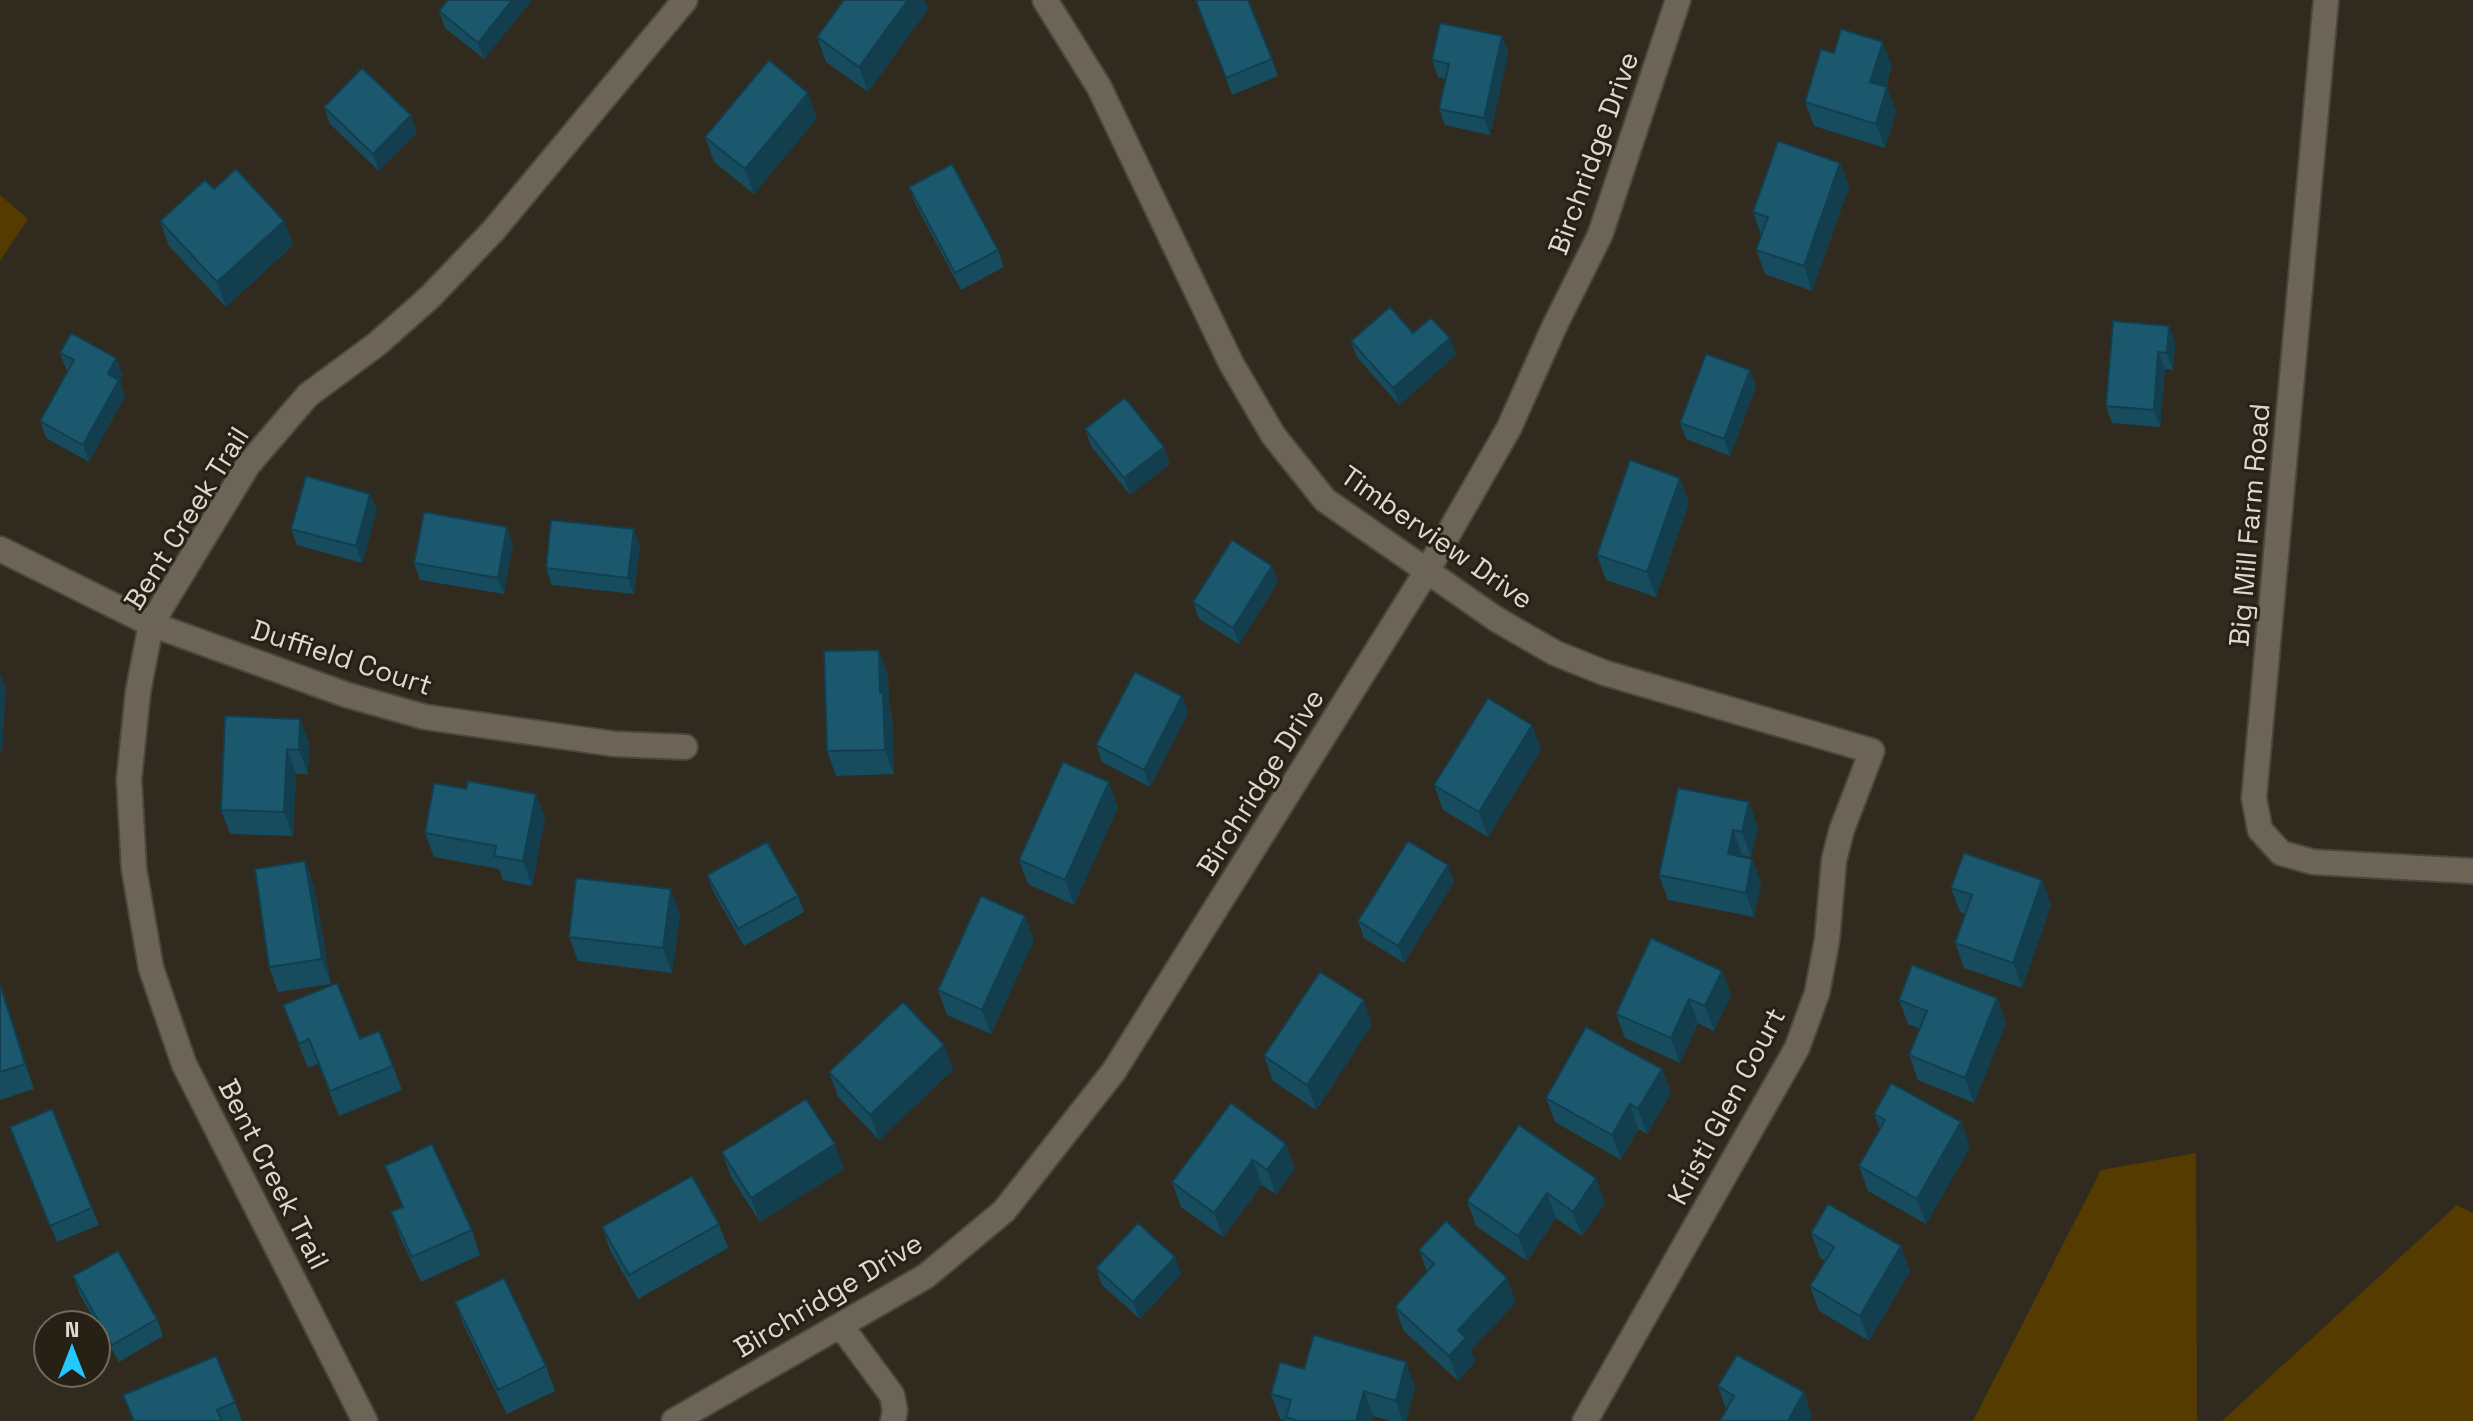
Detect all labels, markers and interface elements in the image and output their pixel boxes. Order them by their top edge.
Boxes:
street label: Birchridge Drive [1540,46,1646,260]
street label: Big Mill Farm Road [2220,402,2278,648]
street label: Bent Creek Trail [115,420,257,616]
street label: Timberview Drive [1334,457,1540,617]
street label: Duffield Court [247,611,437,703]
street label: Birchridge Drive [1188,682,1332,882]
street label: Kristi Glen Court [1659,1001,1793,1211]
street label: Bent Creek Trail [211,1073,337,1275]
street label: Birchridge Drive [727,1225,929,1365]
north arrow [32,1309,112,1389]
text: N [65,1315,79,1343]

